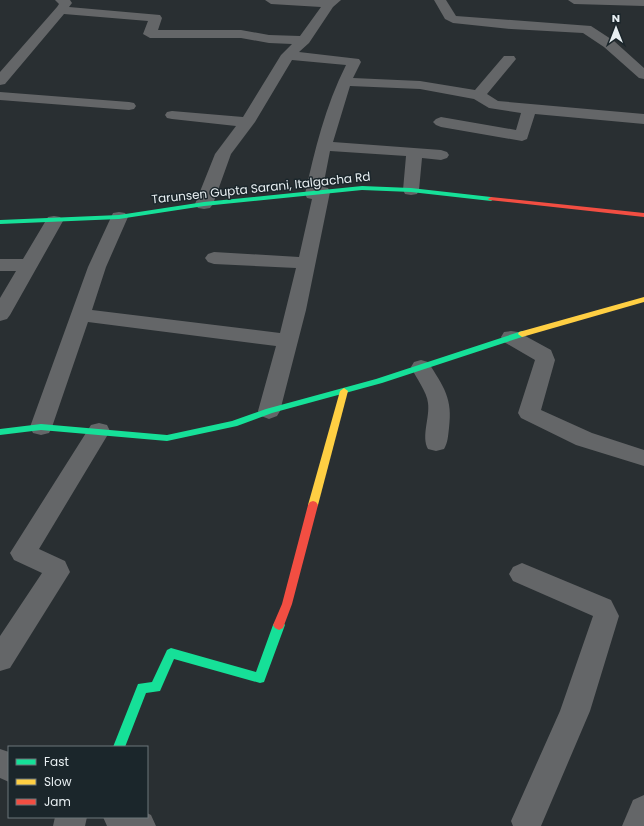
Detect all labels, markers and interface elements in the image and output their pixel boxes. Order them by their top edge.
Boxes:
north arrow [596,8,636,48]
text: N [612,10,620,26]
street label: Tarunsen Gupta Sarani, Italgacha Rd [151,168,371,207]
legend [8,746,148,818]
text: Fast [44,753,69,770]
text: Slow [44,773,72,790]
text: Jam [44,793,71,810]

